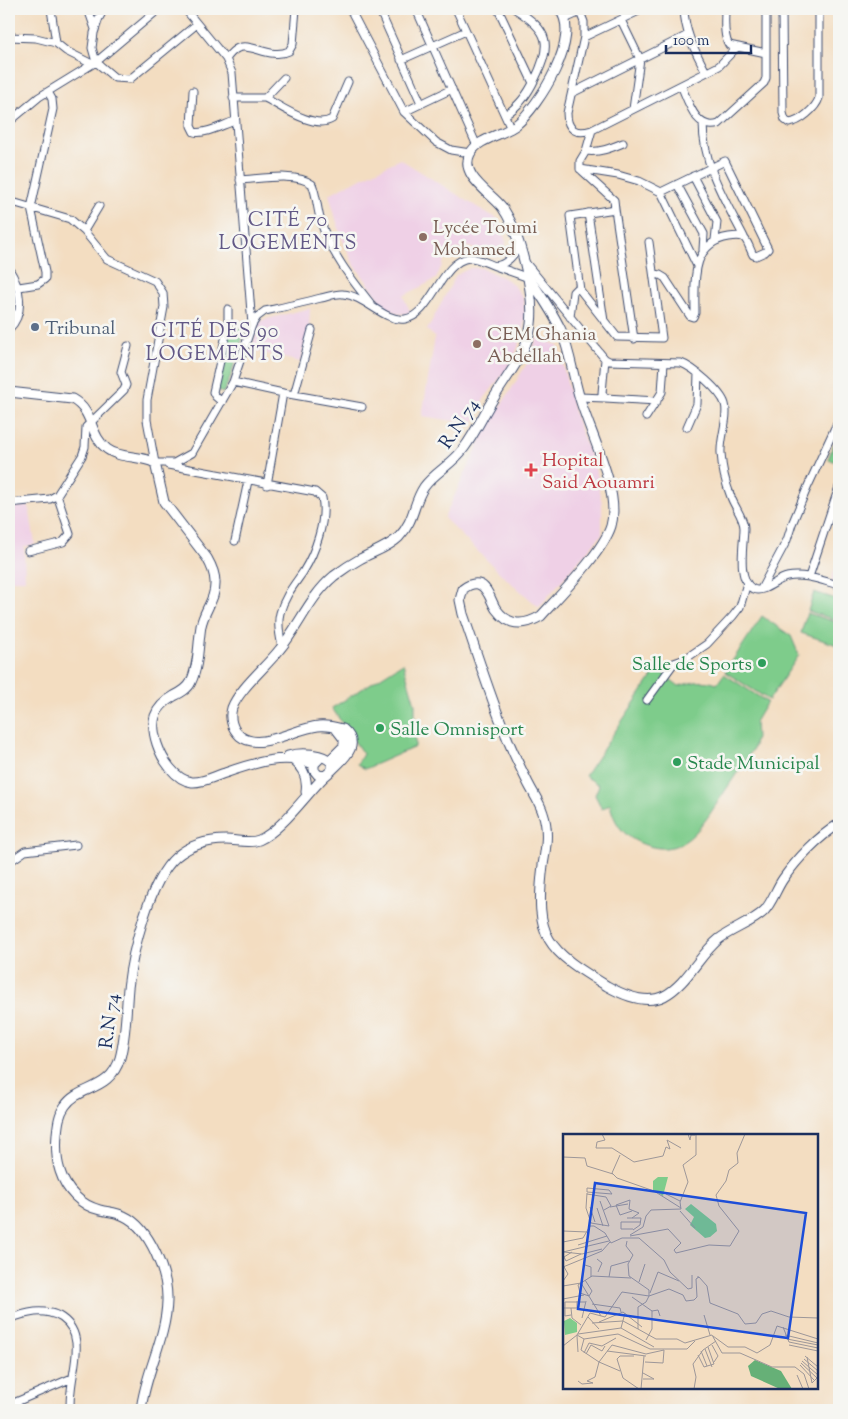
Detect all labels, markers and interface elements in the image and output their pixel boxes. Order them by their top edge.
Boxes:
scale bar [666,22,750,54]
text: 100 m [673,31,710,52]
district label: CITÉ 70 LOGEMENTS [219,206,357,259]
place label: Lycée Toumi Mohamed [433,215,537,264]
marker: Lycée Toumi Mohamed [417,231,429,243]
place label: Tribunal [45,316,116,343]
district label: CITÉ DES 90 LOGEMENTS [146,317,284,370]
marker: Tribunal [29,321,41,333]
place label: CEM Ghania Abdellah [487,322,596,371]
marker: CEM Ghania Abdellah [471,338,483,350]
street label: R.N 74 [433,394,487,455]
place label: Hopital Said Aouamri [542,448,655,497]
marker: Hopital Said Aouamri [524,463,538,477]
place label: Salle de Sports [632,652,752,679]
marker: Salle de Sports [756,657,768,669]
place label: Salle Omnisport [390,717,524,744]
marker: Salle Omnisport [374,722,386,734]
place label: Stade Municipal [687,751,820,778]
marker: Stade Municipal [671,756,683,768]
street label: R.N 74 [94,992,127,1050]
inset map [563,1134,818,1389]

